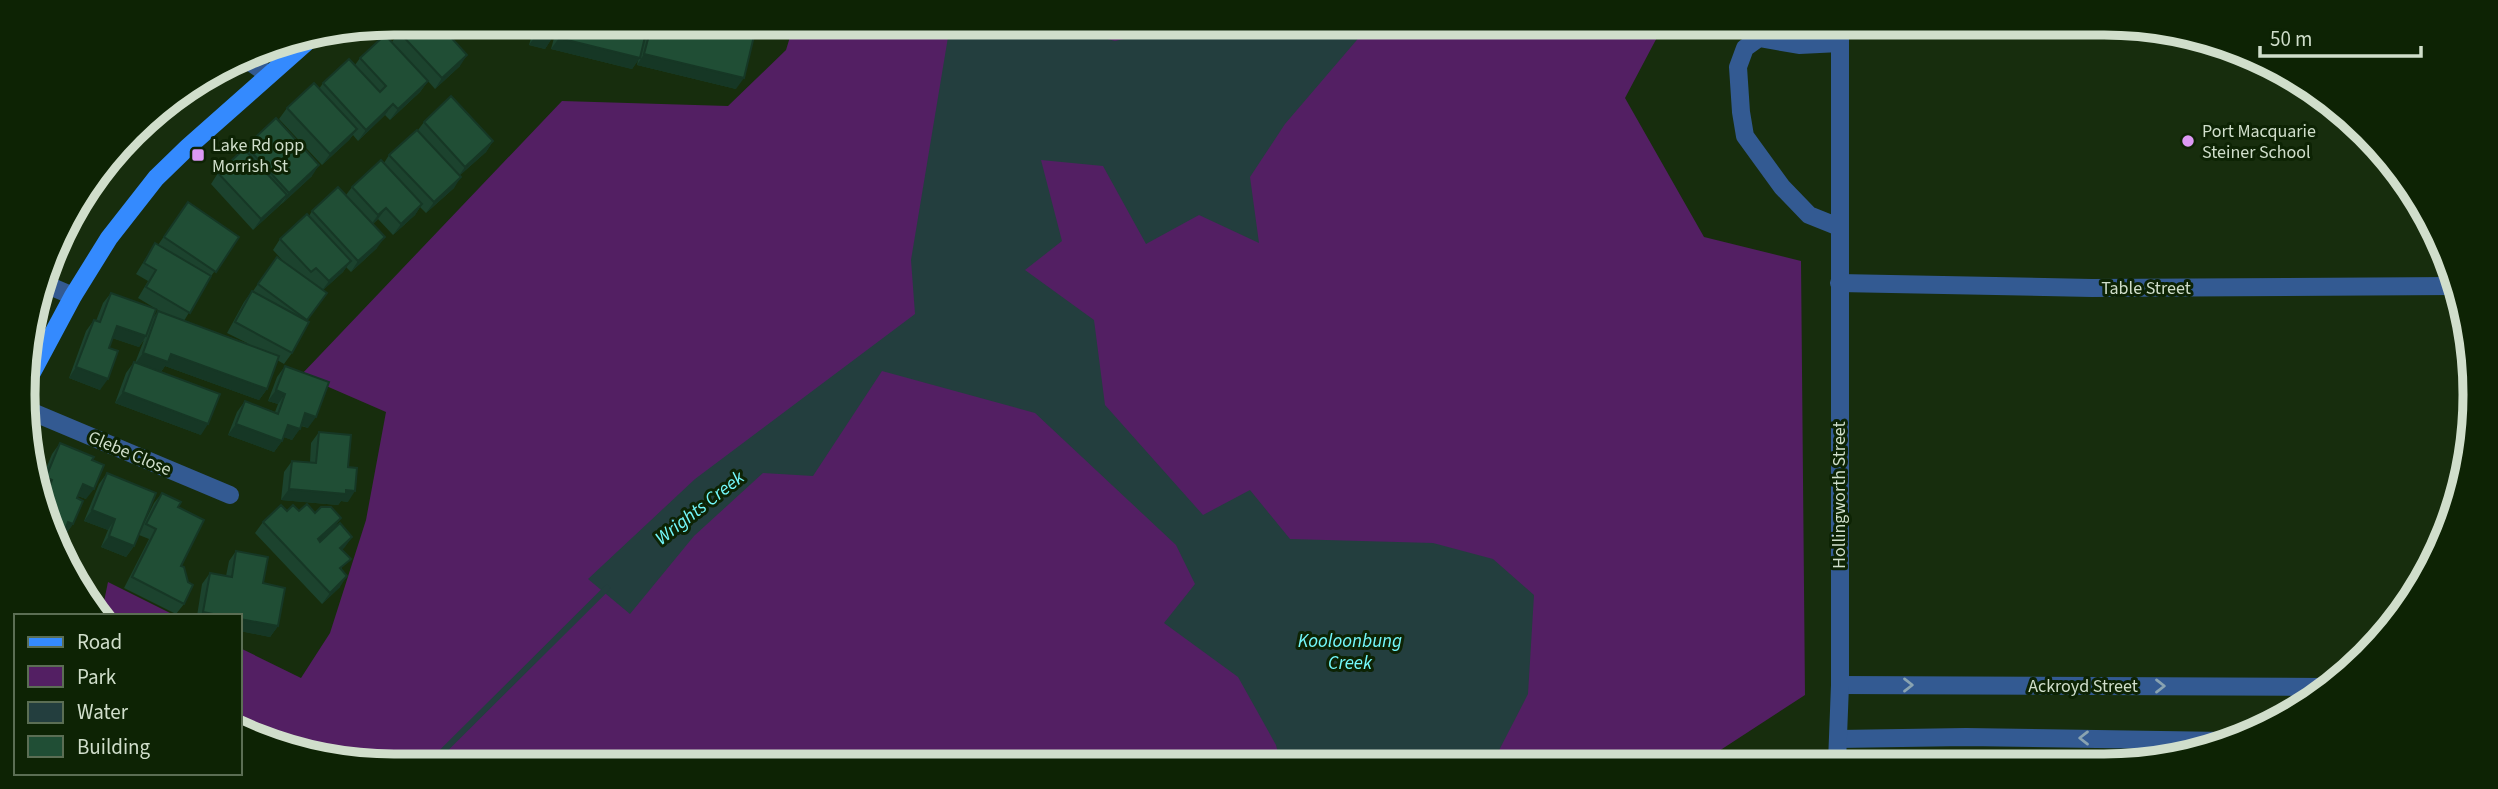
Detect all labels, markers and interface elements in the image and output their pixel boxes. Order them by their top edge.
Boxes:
scale bar [2260,14,2421,58]
text: 50 m [2270,24,2312,54]
place label: Port Macquarie Steiner School [2202,119,2316,165]
place label: Lake Rd opp Morrish St [212,133,304,179]
marker: Port Macquarie Steiner School [2180,133,2196,149]
marker: Lake Rd opp Morrish St [190,147,206,163]
street label: Table Street [2101,276,2191,301]
street label: Hollingworth Street [1827,421,1852,569]
street label: Glebe Close [84,425,175,482]
water label: Wrights Creek [649,464,751,552]
legend [14,614,242,775]
text: Road [77,627,122,657]
water label: Kooloonbung Creek [1298,628,1402,677]
text: Park [77,662,117,692]
street label: Ackroyd Street [2028,674,2138,699]
one-way arrow [1903,677,1914,693]
one-way arrow [2155,678,2166,694]
text: Water [77,697,129,727]
one-way arrow [2079,730,2089,746]
text: Building [77,732,151,762]

